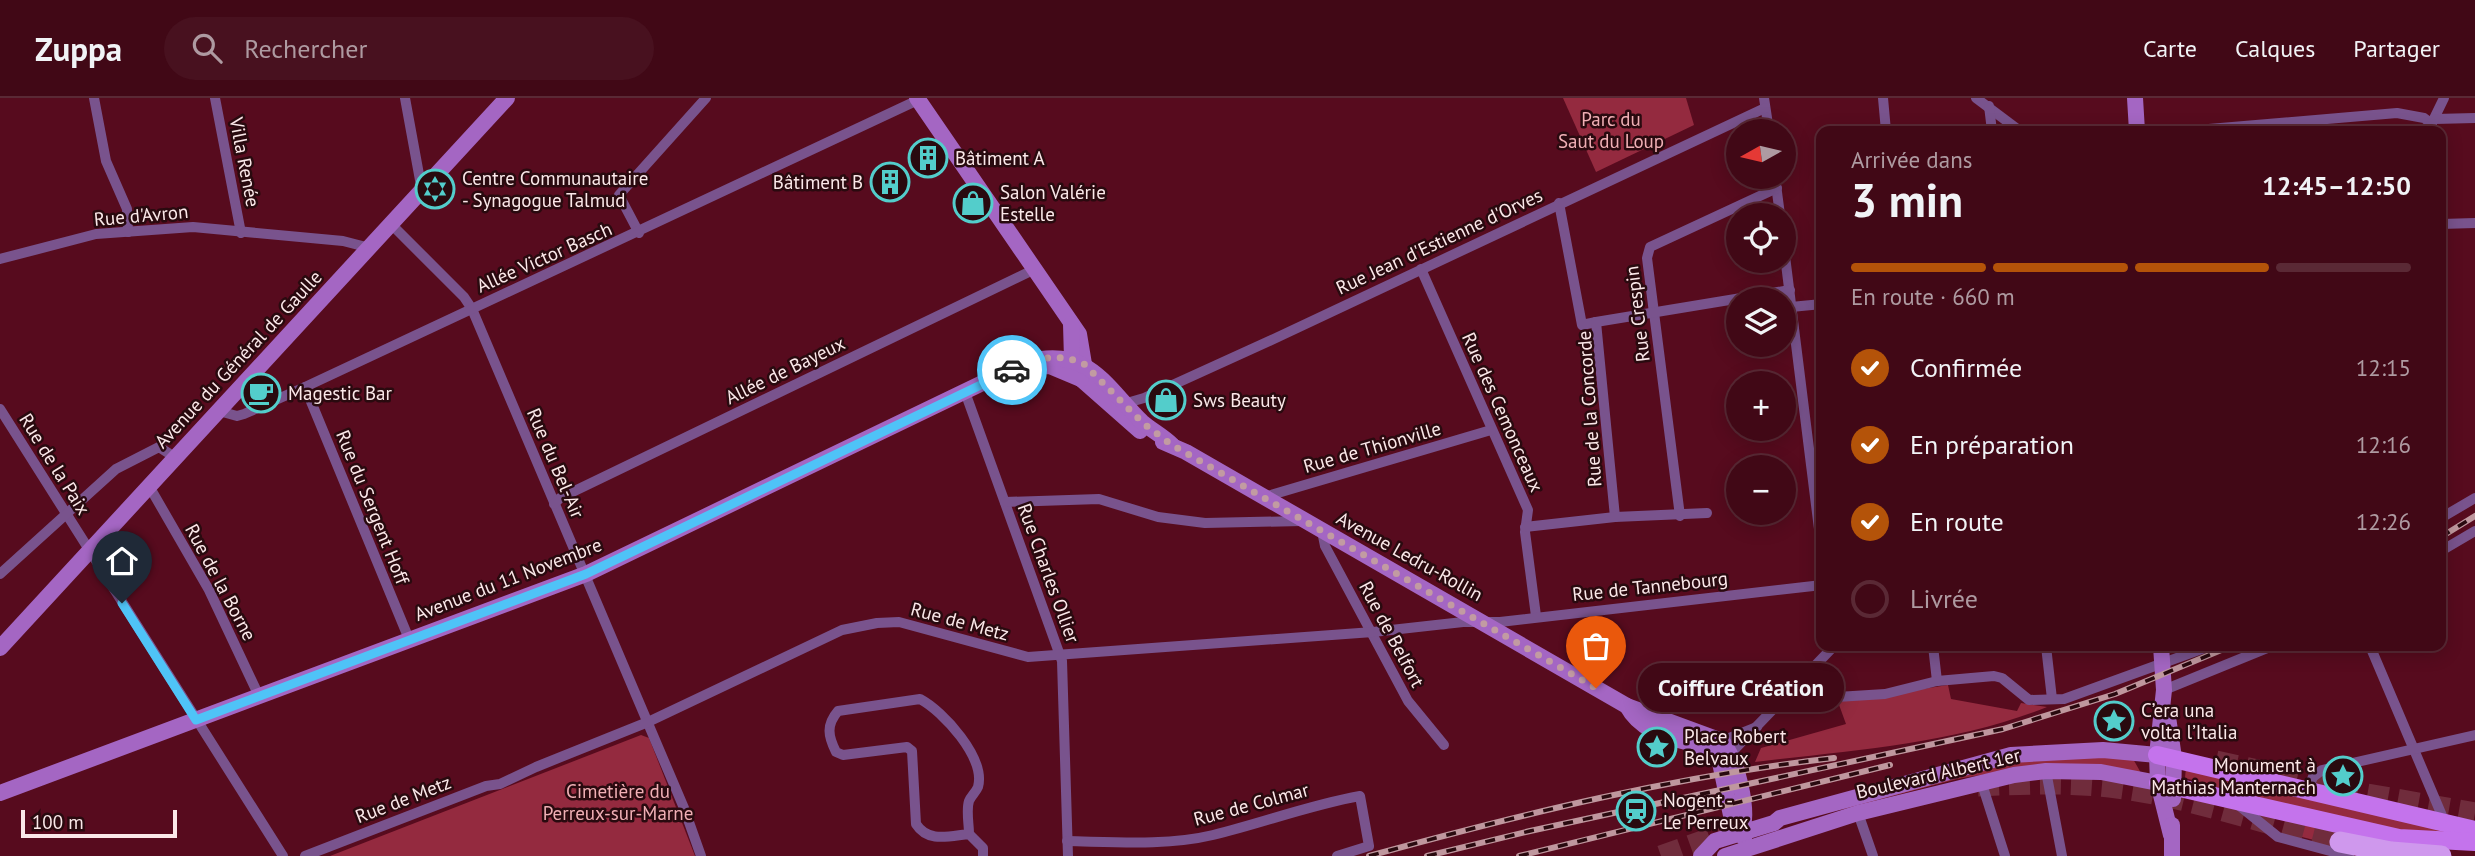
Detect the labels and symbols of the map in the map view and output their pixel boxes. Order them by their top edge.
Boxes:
park label: Parc du Saut du Loup [1558,107,1664,153]
street label: Villa Renée [224,114,265,209]
north arrow [1726,119,1796,189]
building icon: Bâtiment A [907,137,949,179]
place label: Bâtiment A [955,146,1045,170]
building icon: Bâtiment B [869,161,911,203]
place label: Centre Communautaire - Synagogue Talmud [462,166,648,212]
synagogue icon: Centre Communautaire - Synagogue Talmud [414,168,456,210]
place label: Bâtiment B [773,170,863,194]
place label: Salon Valérie Estelle [1000,180,1106,226]
shop icon: Salon Valérie Estelle [952,182,994,224]
street label: Rue Jean d'Estienne d'Orves [1332,183,1546,299]
street label: Rue d'Avron [93,199,189,231]
street label: Allée Victor Basch [473,216,615,298]
street label: Avenue du Général de Gaulle [149,265,327,453]
street label: Rue Crespin [1619,265,1655,363]
street label: Rue des Cemonceaux [1457,329,1549,496]
street label: Rue de la Concorde [1572,330,1606,488]
street label: Allée de Bayeux [721,331,849,409]
courier [977,335,1047,405]
cafe icon: Magestic Bar [240,372,282,414]
shop icon: Sws Beauty [1145,379,1187,421]
place label: Magestic Bar [288,381,393,405]
place label: Sws Beauty [1193,388,1286,412]
street label: Rue du Bel-Air [522,404,590,522]
street label: Rue de la Paix [14,409,96,519]
street label: Rue de Thionville [1300,416,1444,478]
street label: Rue du Sergent Hoff [331,426,415,589]
street label: Rue Charles Ollier [1013,500,1086,647]
street label: Avenue Ledru-Rollin [1333,506,1487,606]
street label: Rue de la Borne [180,519,262,645]
pin [92,531,152,603]
street label: Avenue du 11 Novembre [411,532,605,626]
street label: Rue de Tannebourg [1571,566,1729,606]
street label: Rue de Belfort [1354,577,1430,692]
street label: Rue de Metz [908,596,1012,646]
pin [1566,616,1626,688]
callout: Coiffure Création [1638,664,1844,712]
place label: C’era una volta l’Italia [2141,698,2237,744]
place icon: C’era una volta l’Italia [2093,700,2135,742]
place label: Place Robert Belvaux [1684,724,1787,770]
place icon: Place Robert Belvaux [1636,726,1678,768]
street label: Boulevard Albert 1er [1854,742,2023,804]
place label: Monument à Mathias Manternach [2151,753,2316,799]
place icon: Monument à Mathias Manternach [2322,755,2364,797]
street label: Rue de Metz [352,770,454,828]
street label: Rue de Colmar [1191,777,1312,831]
park label: Cimetière du Perreux-sur-Marne [543,779,693,825]
place label: Nogent - Le Perreux [1663,788,1749,834]
station icon: Nogent - Le Perreux [1615,790,1657,832]
scale bar [21,807,177,839]

